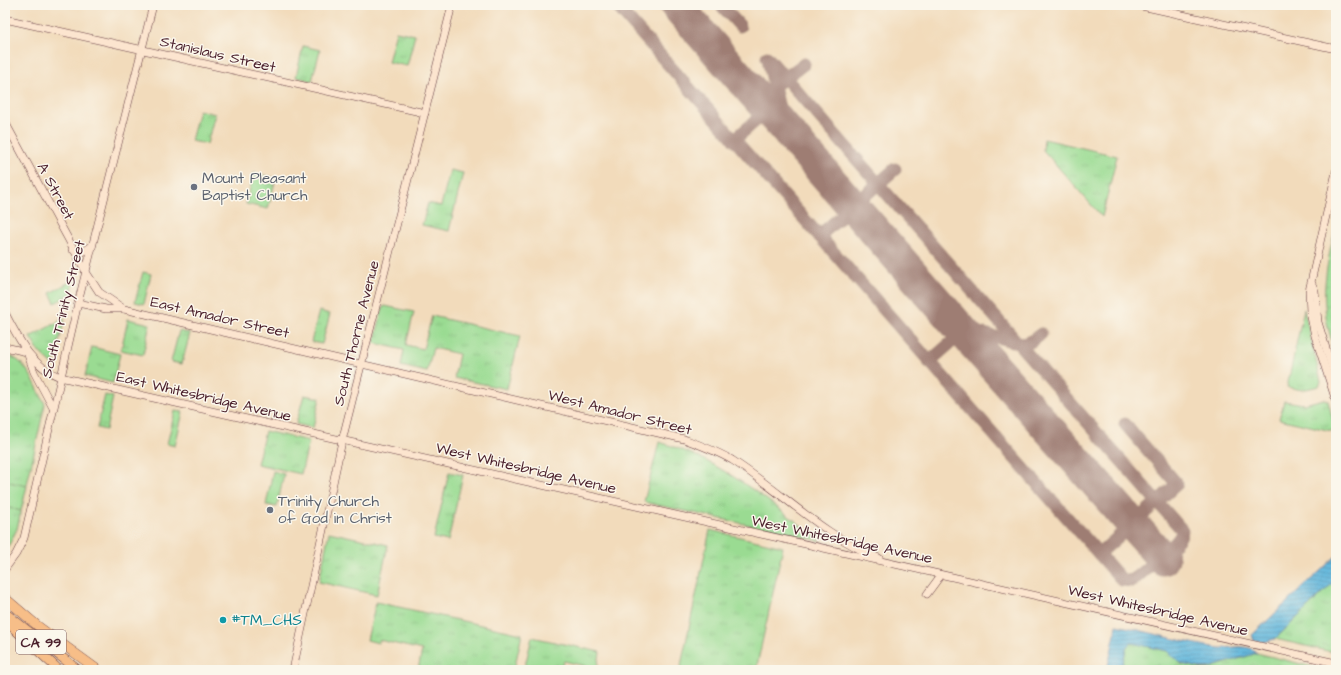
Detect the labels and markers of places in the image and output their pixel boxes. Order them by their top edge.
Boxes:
place label: Mount Pleasant Baptist Church [202,168,308,206]
marker: Mount Pleasant Baptist Church [189,182,199,192]
place label: Trinity Church of God in Christ [278,491,392,529]
marker: Trinity Church of God in Christ [265,505,275,515]
place label: #TM_CHS [231,610,302,631]
marker: #TM_CHS [218,615,228,625]

